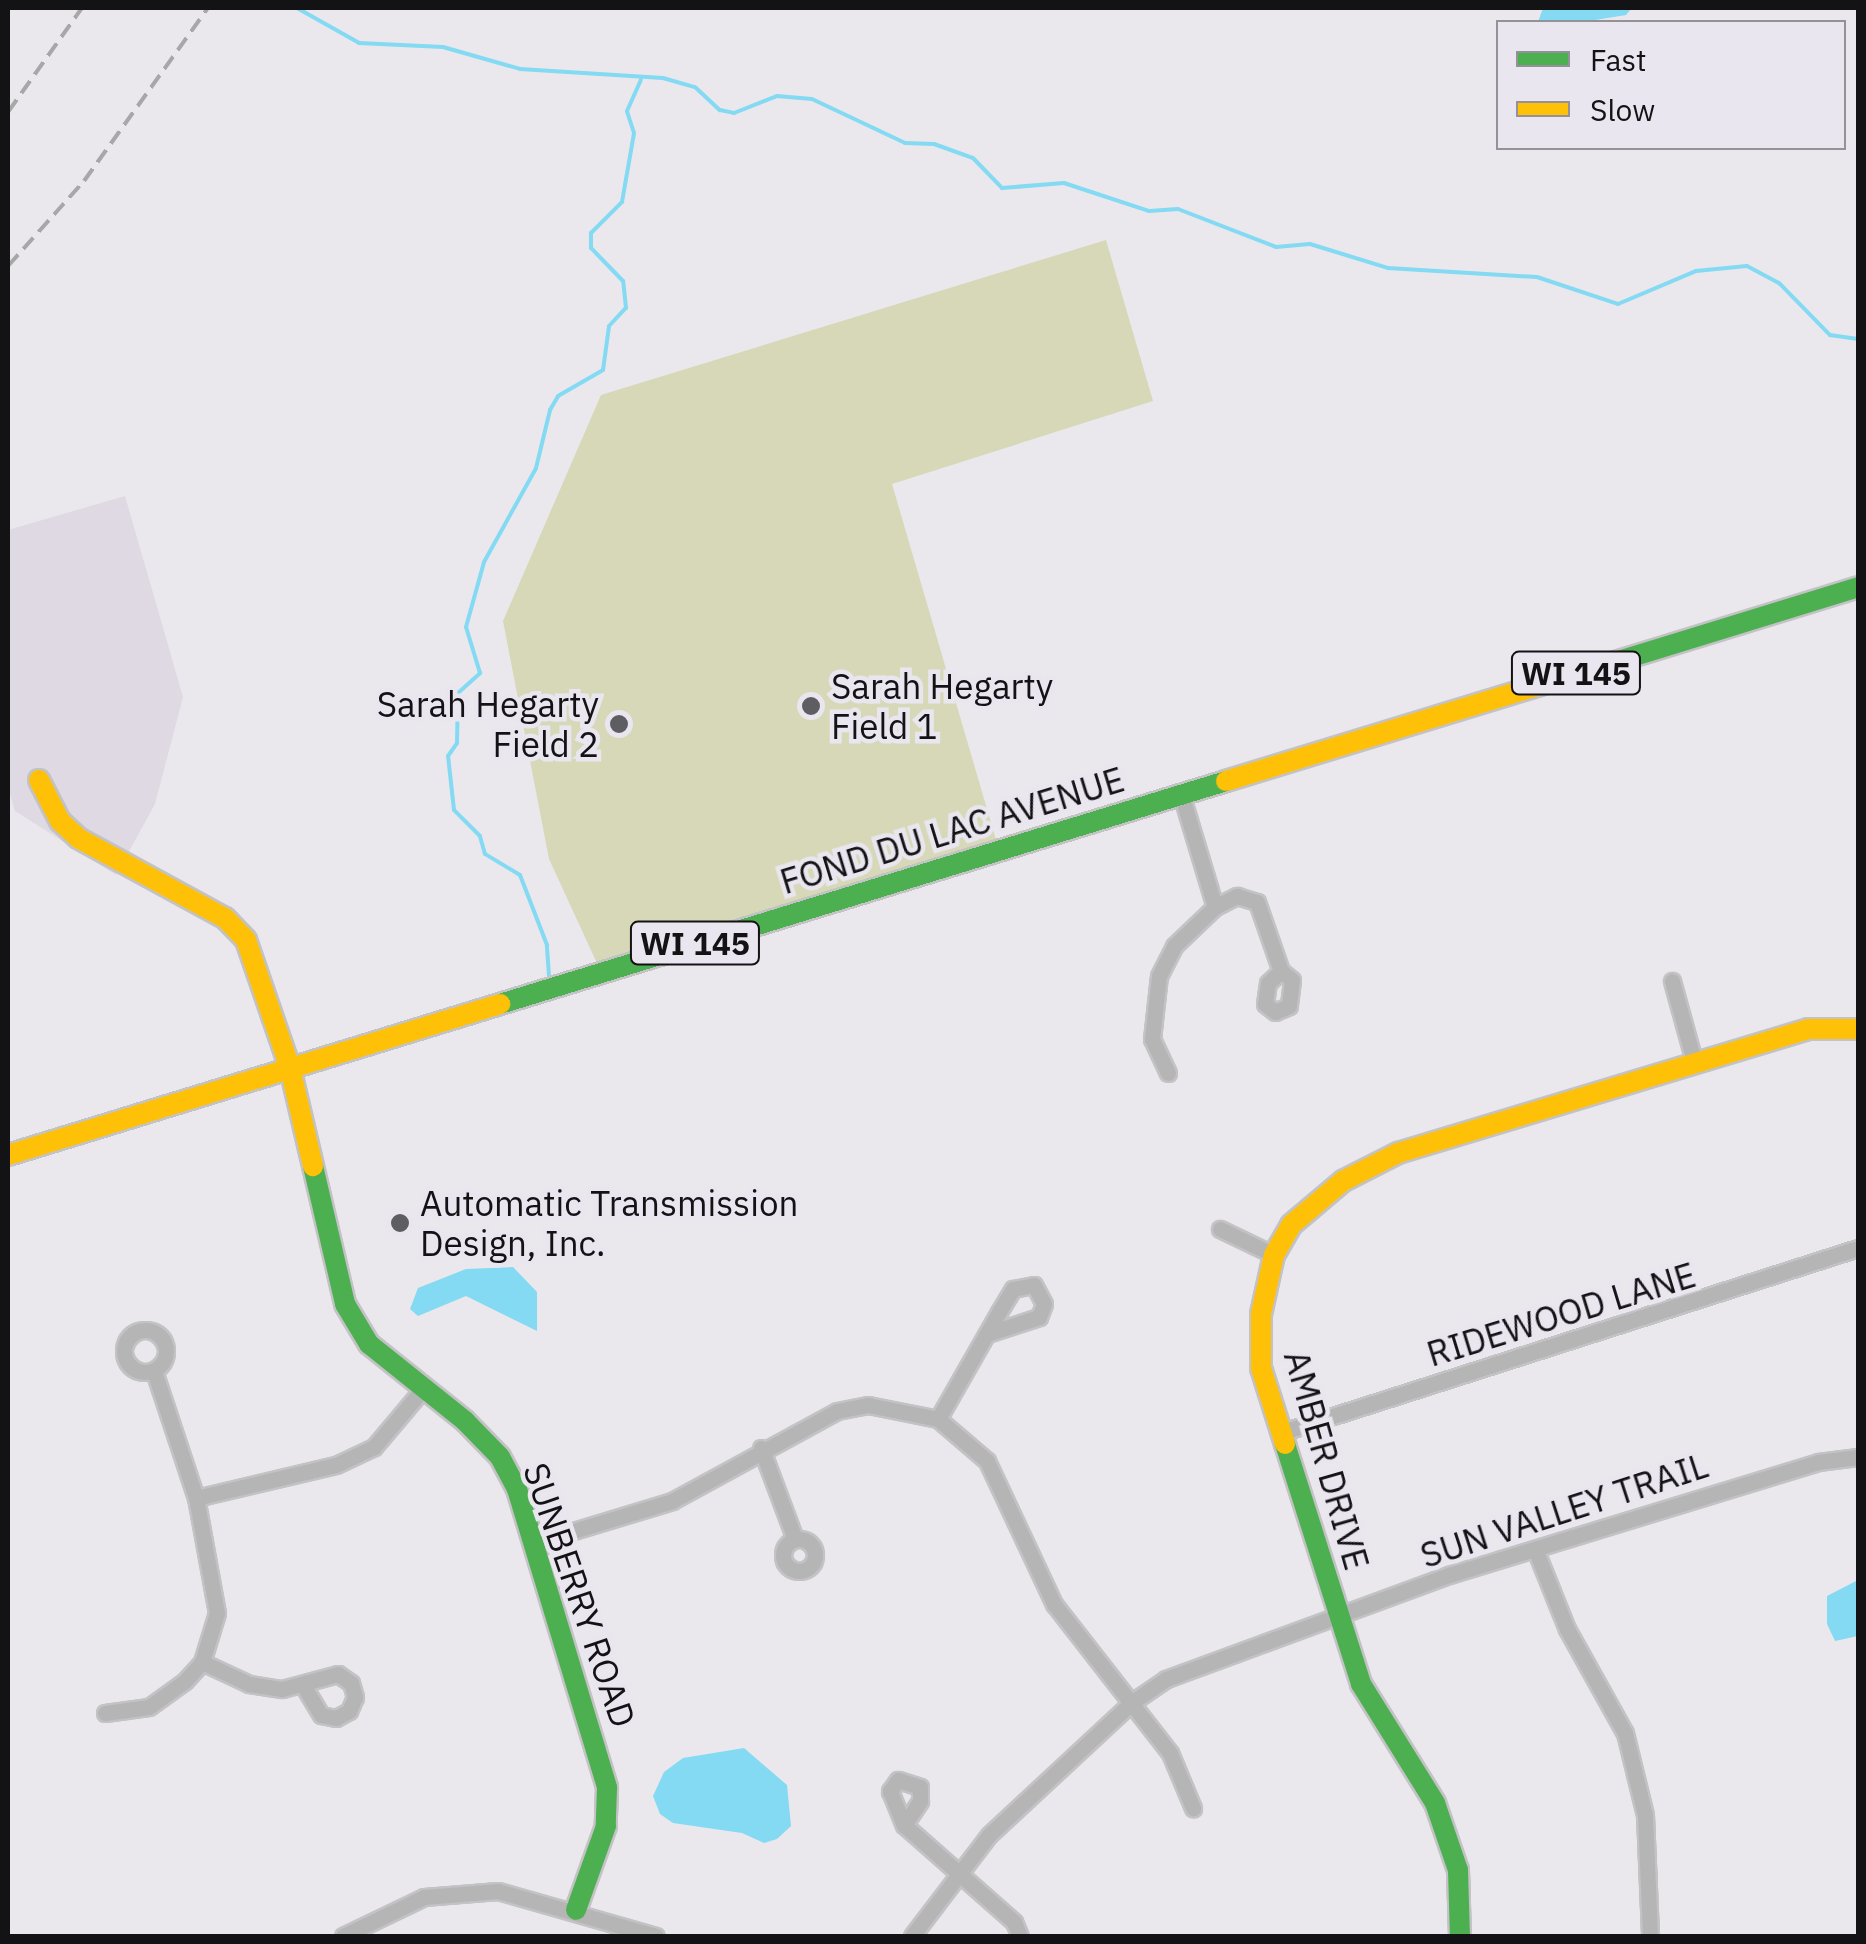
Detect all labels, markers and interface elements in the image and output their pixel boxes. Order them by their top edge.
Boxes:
legend [1496,20,1846,150]
text: Fast [1590,40,1647,79]
text: Slow [1590,90,1655,129]
road number: WI 145 [1508,646,1644,700]
place label: Sarah Hegarty Field 1 [831,665,1053,747]
place label: Sarah Hegarty Field 2 [377,683,599,765]
marker: Sarah Hegarty Field 1 [800,695,822,717]
marker: Sarah Hegarty Field 2 [608,713,630,735]
street label: FOND DU LAC AVENUE [775,758,1129,902]
road number: WI 145 [628,916,762,970]
place label: Automatic Transmission Design, Inc. [420,1182,798,1264]
marker: Automatic Transmission Design, Inc. [389,1212,411,1234]
street label: RIDEWOOD LANE [1422,1253,1700,1375]
street label: AMBER DRIVE [1276,1345,1378,1575]
street label: SUN VALLEY TRAIL [1415,1444,1713,1576]
street label: SUNBERRY ROAD [515,1457,645,1733]

